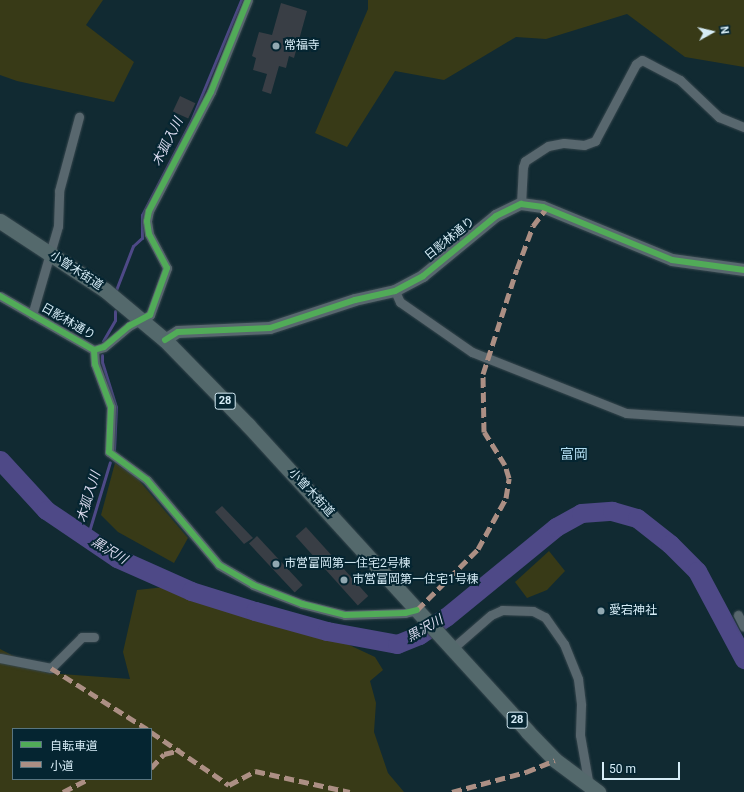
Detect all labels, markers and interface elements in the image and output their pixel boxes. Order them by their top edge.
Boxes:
north arrow [692,12,732,52]
text: N [717,26,731,35]
place label: 常福寺 [284,39,320,53]
marker: 常福寺 [271,41,281,51]
water label: 木狐入川 [149,115,187,169]
street label: 日影林通り [422,215,478,263]
street label: 小曽木街道 [47,249,105,293]
street label: 日影林通り [38,301,98,343]
road number: 28 [214,392,236,410]
district label: 富岡 [560,446,588,462]
street label: 小曽木街道 [285,466,337,520]
water label: 木狐入川 [74,470,104,524]
water label: 黒沢川 [88,534,130,568]
place label: 市営富岡第一住宅2号棟 [284,557,411,571]
marker: 市営富岡第一住宅2号棟 [271,559,281,569]
place label: 市営富岡第一住宅1号棟 [352,573,479,587]
marker: 市営富岡第一住宅1号棟 [339,575,349,585]
place label: 愛宕神社 [609,604,657,618]
marker: 愛宕神社 [596,606,606,616]
water label: 黒沢川 [404,612,446,646]
road number: 28 [506,711,528,729]
legend [12,728,152,780]
text: 自転車道 [50,739,98,753]
scale bar [604,754,682,780]
text: 小道 [50,759,74,773]
text: 50 m [609,762,636,776]

